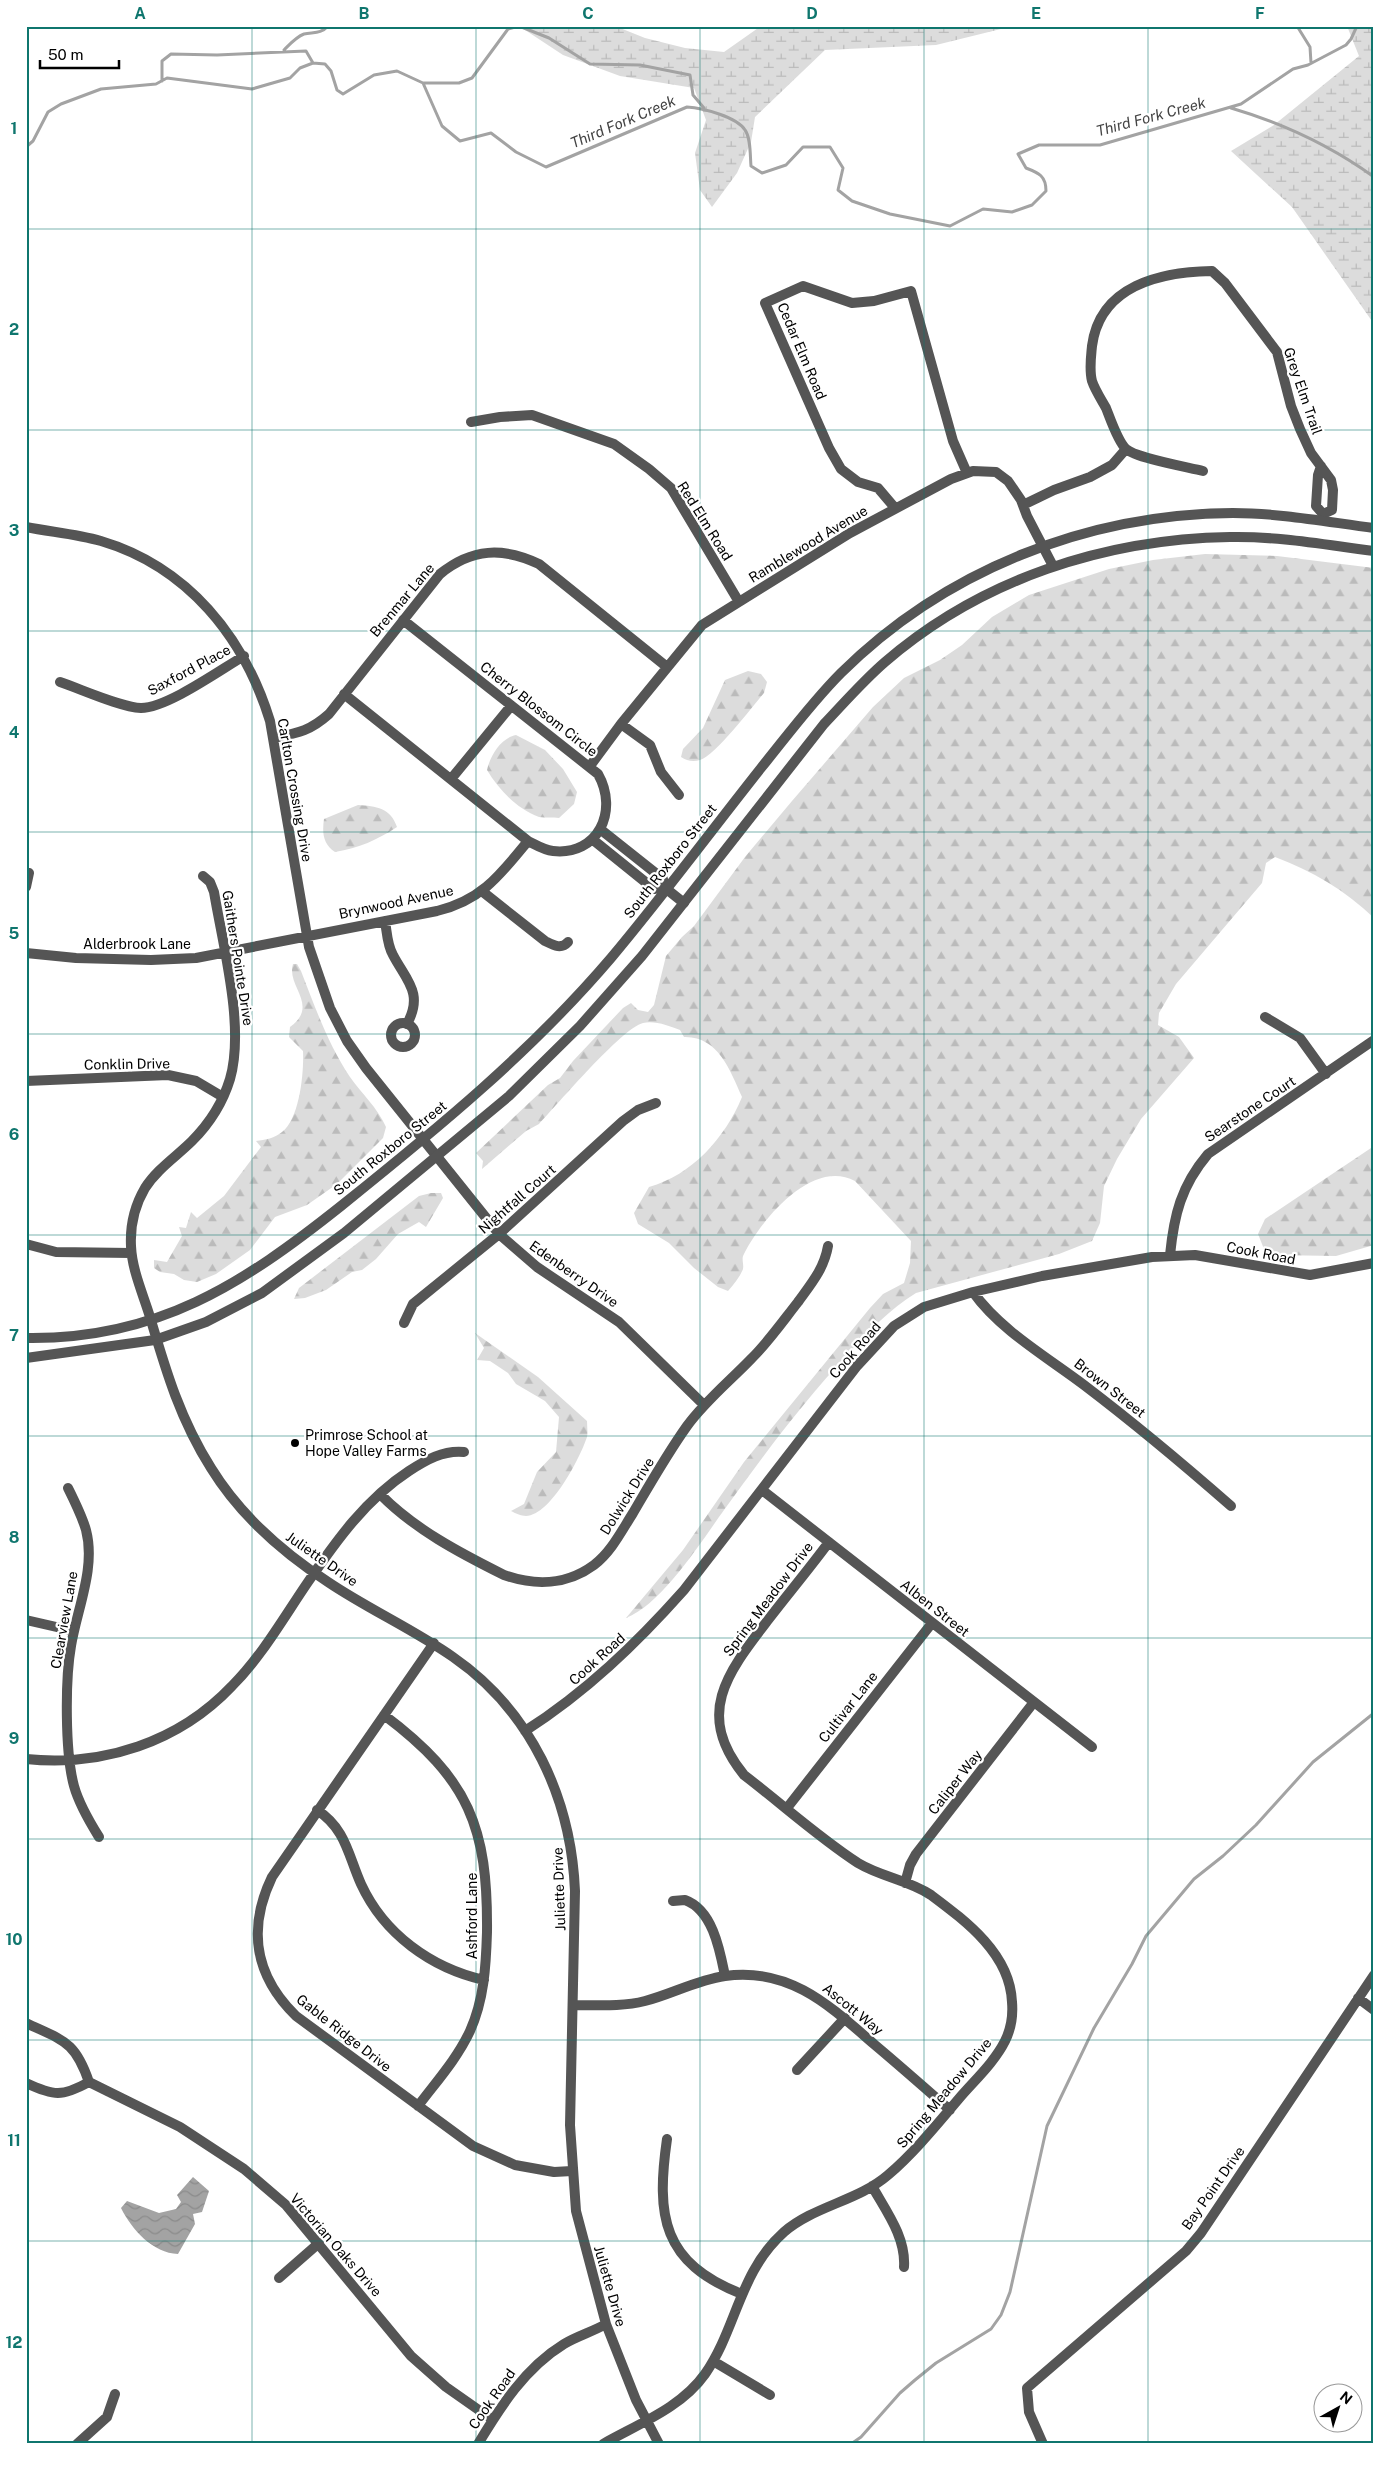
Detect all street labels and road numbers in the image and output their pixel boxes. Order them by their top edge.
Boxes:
street label: Cedar Elm Road [774,300,830,402]
street label: Grey Elm Trail [1281,345,1325,437]
street label: Red Elm Road [674,478,736,564]
street label: Ramblewood Avenue [746,502,870,586]
street label: Brenmar Lane [367,560,437,640]
street label: Saxford Place [145,641,233,699]
street label: Cherry Blossom Circle [477,658,601,760]
street label: Carlton Crossing Drive [274,717,316,863]
street label: South Roxboro Street [620,801,720,921]
street label: Brynwood Avenue [337,882,455,922]
street label: Gaithers Pointe Drive [219,889,257,1027]
street label: Alderbrook Lane [83,936,191,952]
street label: Conklin Drive [84,1055,170,1073]
street label: Searstone Court [1201,1073,1299,1145]
street label: South Roxboro Street [330,1098,450,1198]
street label: Nightfall Court [475,1161,559,1237]
street label: Edenberry Drive [527,1237,622,1311]
street label: Cook Road [1225,1238,1297,1268]
street label: Cook Road [826,1318,884,1382]
street label: Brown Street [1071,1355,1149,1421]
street label: Dolwick Drive [597,1454,657,1538]
street label: Juliette Drive [283,1528,361,1590]
street label: Spring Meadow Drive [720,1539,816,1659]
street label: Clearview Lane [48,1570,80,1670]
street label: Alben Street [897,1576,973,1640]
street label: Cook Road [566,1630,628,1688]
street label: Cultivar Lane [815,1668,881,1746]
street label: Caliper Way [925,1746,985,1817]
street label: Juliette Drive [550,1847,568,1931]
street label: Ashford Lane [464,1873,480,1959]
street label: Ascott Way [820,1980,887,2039]
street label: Gable Ridge Drive [293,1991,395,2075]
street label: Spring Meadow Drive [893,2035,995,2151]
street label: Bay Point Drive [1178,2143,1248,2233]
street label: Victorian Oaks Drive [287,2190,385,2300]
street label: Juliette Drive [591,2244,629,2328]
street label: Cook Road [465,2366,519,2432]

